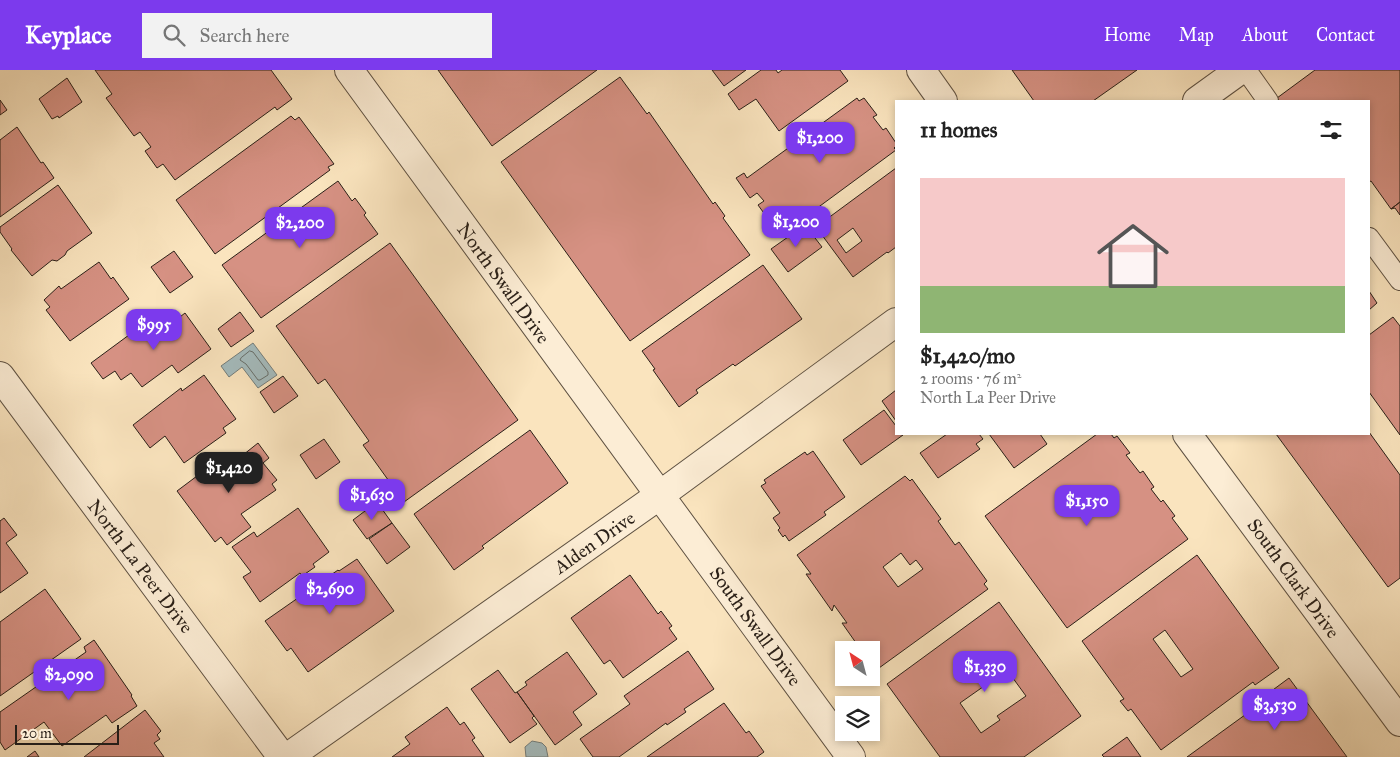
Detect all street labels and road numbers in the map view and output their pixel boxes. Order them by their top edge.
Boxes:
street label: North Swall Drive [452,219,555,348]
street label: North La Peer Drive [83,495,198,638]
street label: Alden Drive [549,506,639,579]
street label: South Clark Drive [1243,514,1345,643]
street label: South Swall Drive [705,562,807,690]

